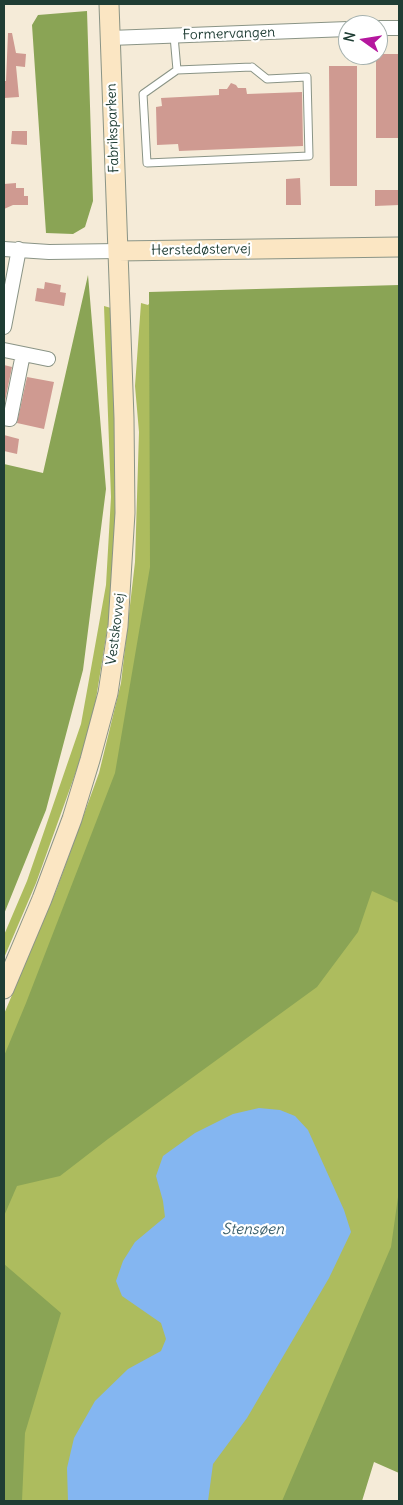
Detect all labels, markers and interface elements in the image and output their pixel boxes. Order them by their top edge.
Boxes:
north arrow [338,15,388,65]
street label: Formervangen [182,24,276,44]
text: N [339,30,359,44]
street label: Fabriksparken [103,83,123,173]
street label: Herstedøstervej [151,241,251,259]
street label: Vestskovvej [103,592,129,666]
water label: Stensøen [222,1221,284,1239]

